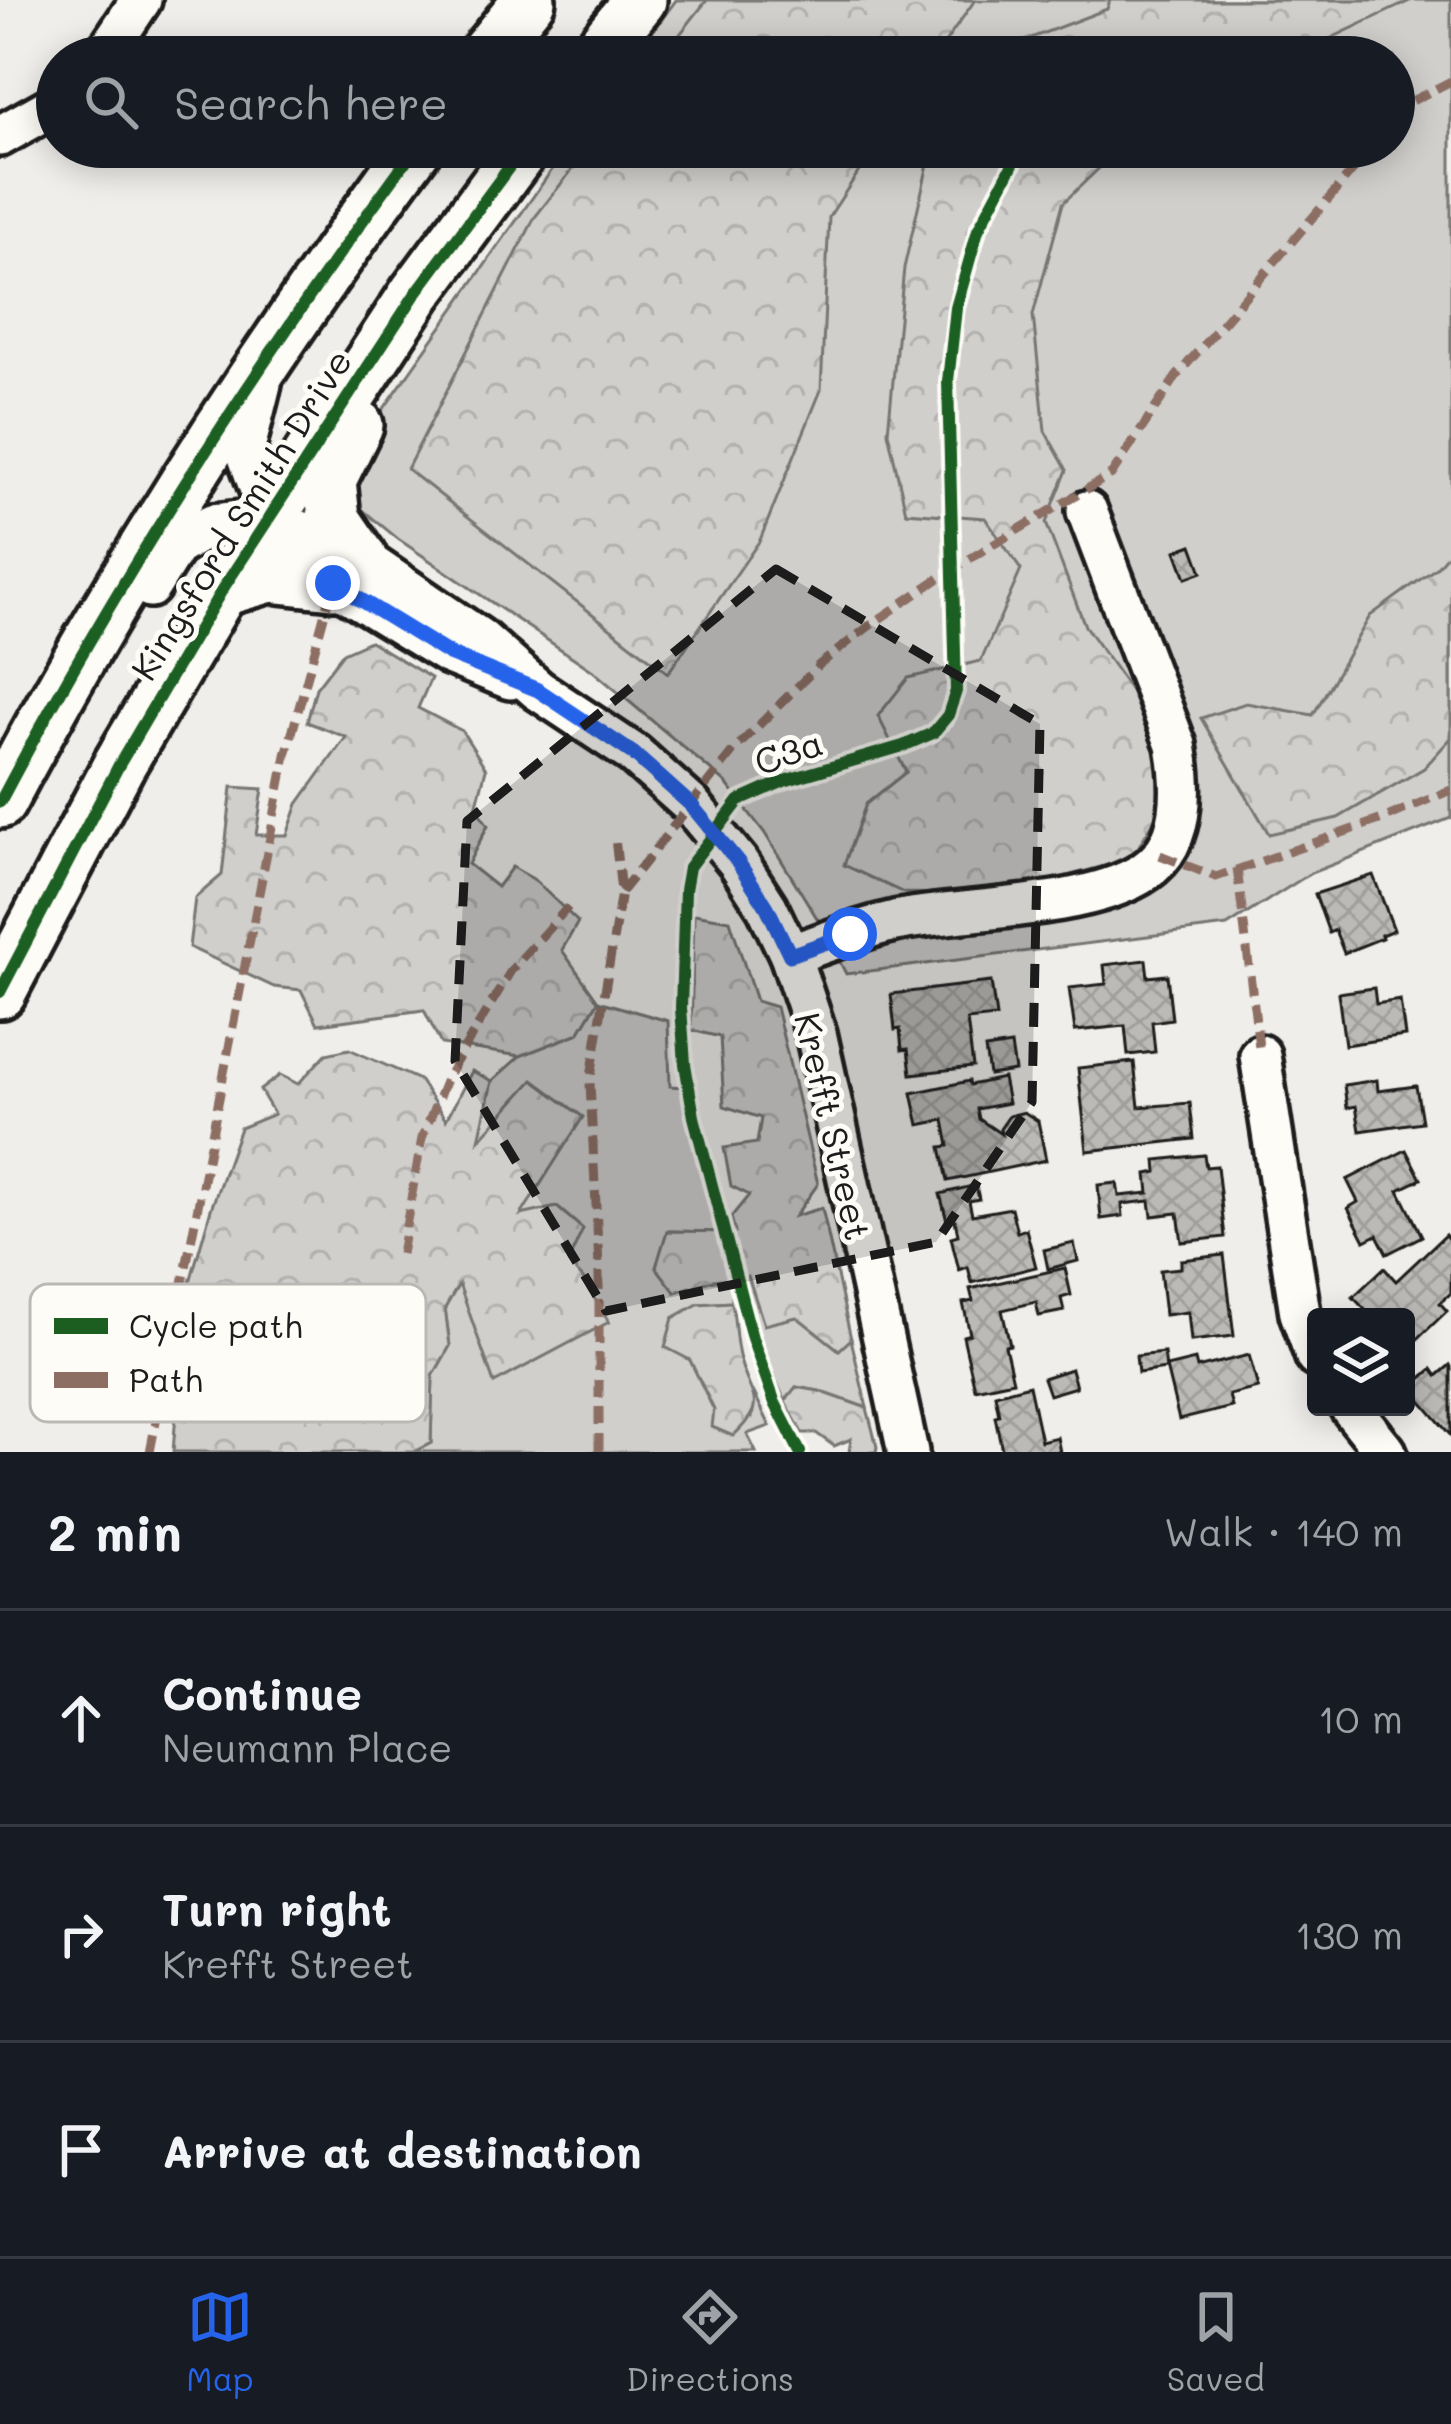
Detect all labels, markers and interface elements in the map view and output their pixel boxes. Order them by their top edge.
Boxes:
search box [36,36,1415,168]
icon: search [78,69,144,135]
text: Search here [174,73,448,131]
street label: Kingsford Smith Drive [119,340,361,688]
route end [306,556,360,610]
street label: C3a [748,718,828,784]
route start [823,907,877,961]
street label: Krefft Street [785,1008,883,1244]
legend [30,1284,426,1422]
text: Cycle path [129,1303,303,1347]
map controls [1307,1308,1415,1416]
button: layers [1307,1308,1415,1416]
text: Path [129,1357,203,1400]
text: 2 min [48,1497,182,1564]
text: Walk · 140 m [1164,1505,1403,1556]
text: Continue [162,1663,362,1721]
icon: ahead [48,1685,114,1751]
text: 10 m [1318,1692,1403,1743]
text: Neumann Place [162,1721,452,1772]
text: Turn right [162,1879,391,1937]
icon: right [48,1901,114,1967]
text: 130 m [1295,1908,1403,1959]
text: Krefft Street [162,1937,414,1988]
icon: arrive [48,2117,114,2183]
text: Arrive at destination [162,2121,642,2179]
tab: Map [186,2284,254,2399]
tab: Directions [626,2284,794,2399]
tab: Saved [1167,2284,1265,2399]

